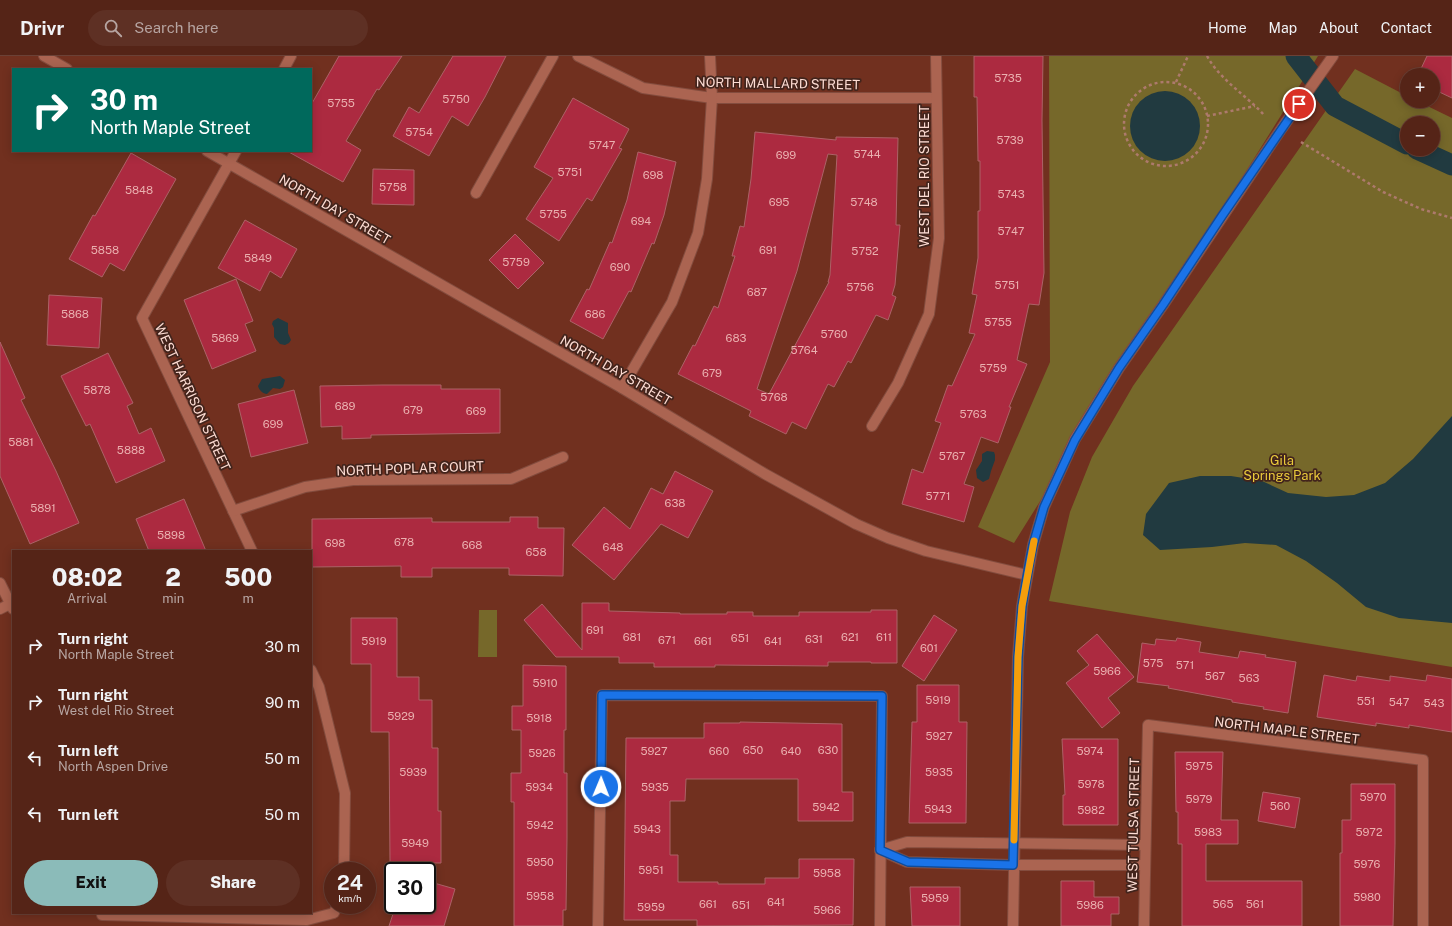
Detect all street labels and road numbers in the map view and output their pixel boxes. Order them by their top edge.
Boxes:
street label: NORTH MALLARD STREET [696,75,860,92]
street label: WEST DEL RIO STREET [917,105,932,247]
street label: NORTH DAY STREET [277,171,393,248]
street label: WEST HARRISON STREET [152,321,233,473]
street label: NORTH DAY STREET [558,332,674,409]
street label: NORTH POPLAR COURT [336,458,484,479]
street label: NORTH MAPLE STREET [1214,714,1360,747]
street label: WEST TULSA STREET [1125,757,1142,892]

